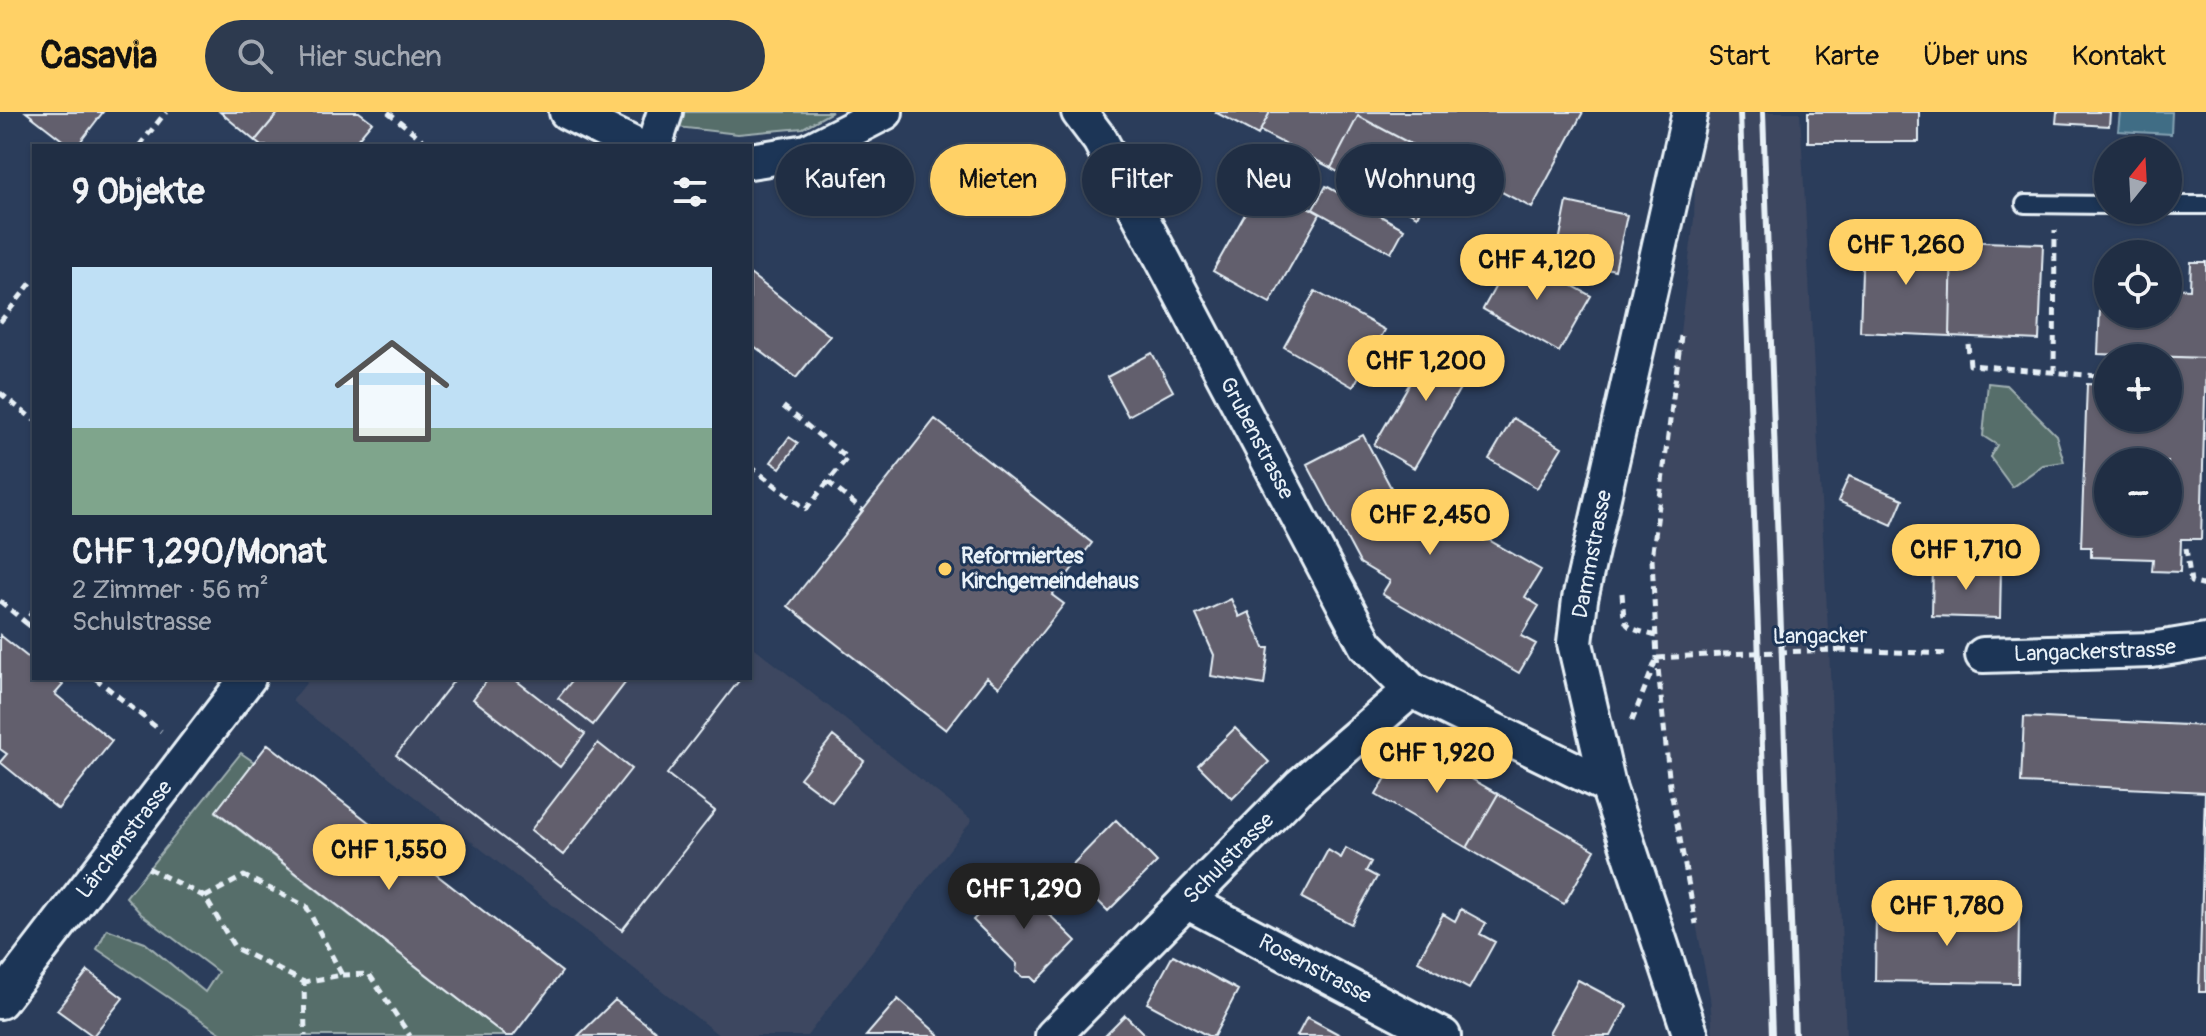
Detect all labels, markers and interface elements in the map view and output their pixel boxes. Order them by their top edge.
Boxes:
search box [205,20,765,92]
text: Casavia [40,32,157,80]
icon: search [233,34,277,78]
text: Hier suchen [297,38,442,75]
text: Start [1708,39,1770,74]
text: Karte [1814,39,1879,74]
text: Über uns [1923,39,2028,74]
text: Kontakt [2072,39,2166,74]
north arrow [2094,136,2182,224]
map controls [2094,136,2182,536]
chip: Kaufen [776,144,914,216]
chip: Mieten [930,144,1066,216]
chip: Filter [1082,144,1201,216]
chip: Neu [1217,144,1320,216]
chip: Wohnung [1336,144,1504,216]
icon: filters [668,170,712,214]
text: 9 Objekte [72,171,204,214]
pin: CHF 1,260 [1814,219,1998,287]
text: CHF 1,260 [1847,229,1965,261]
pin: CHF 4,120 [1445,234,1629,302]
button: locate [2094,240,2182,328]
text: CHF 4,120 [1478,244,1596,276]
icon: home [320,319,464,463]
pin: CHF 1,200 [1334,335,1518,403]
button: + [2094,344,2182,432]
text: CHF 1,200 [1366,345,1486,377]
street label: Grubenstrasse [1213,372,1301,504]
button: − [2094,448,2182,536]
street label: Dammstrasse [1566,487,1618,621]
pin: CHF 2,450 [1338,489,1522,557]
text: CHF 2,450 [1369,499,1491,531]
pin: CHF 1,710 [1874,524,2058,592]
text: CHF 1,290/Monat [72,531,326,574]
text: CHF 1,710 [1910,534,2022,566]
place label: Reformiertes Kirchgemeindehaus [961,542,1139,595]
marker: Reformiertes Kirchgemeindehaus [936,560,954,578]
text: 2 Zimmer · 56 m² [72,574,269,606]
text: Schulstrasse [72,606,211,638]
street label: Langacker [1772,621,1868,651]
street label: Langackerstrasse [2013,632,2178,668]
pin: CHF 1,920 [1345,727,1529,795]
text: CHF 1,920 [1379,737,1495,769]
street label: Lärchenstrasse [70,774,179,904]
street label: Schulstrasse [1177,806,1280,910]
pin: CHF 1,550 [297,824,481,892]
text: CHF 1,550 [331,834,447,866]
pin: CHF 1,290 [932,863,1116,931]
text: CHF 1,290 [966,873,1082,905]
pin: CHF 1,780 [1855,880,2039,948]
text: CHF 1,780 [1889,890,2005,922]
street label: Rosenstrasse [1254,928,1377,1010]

